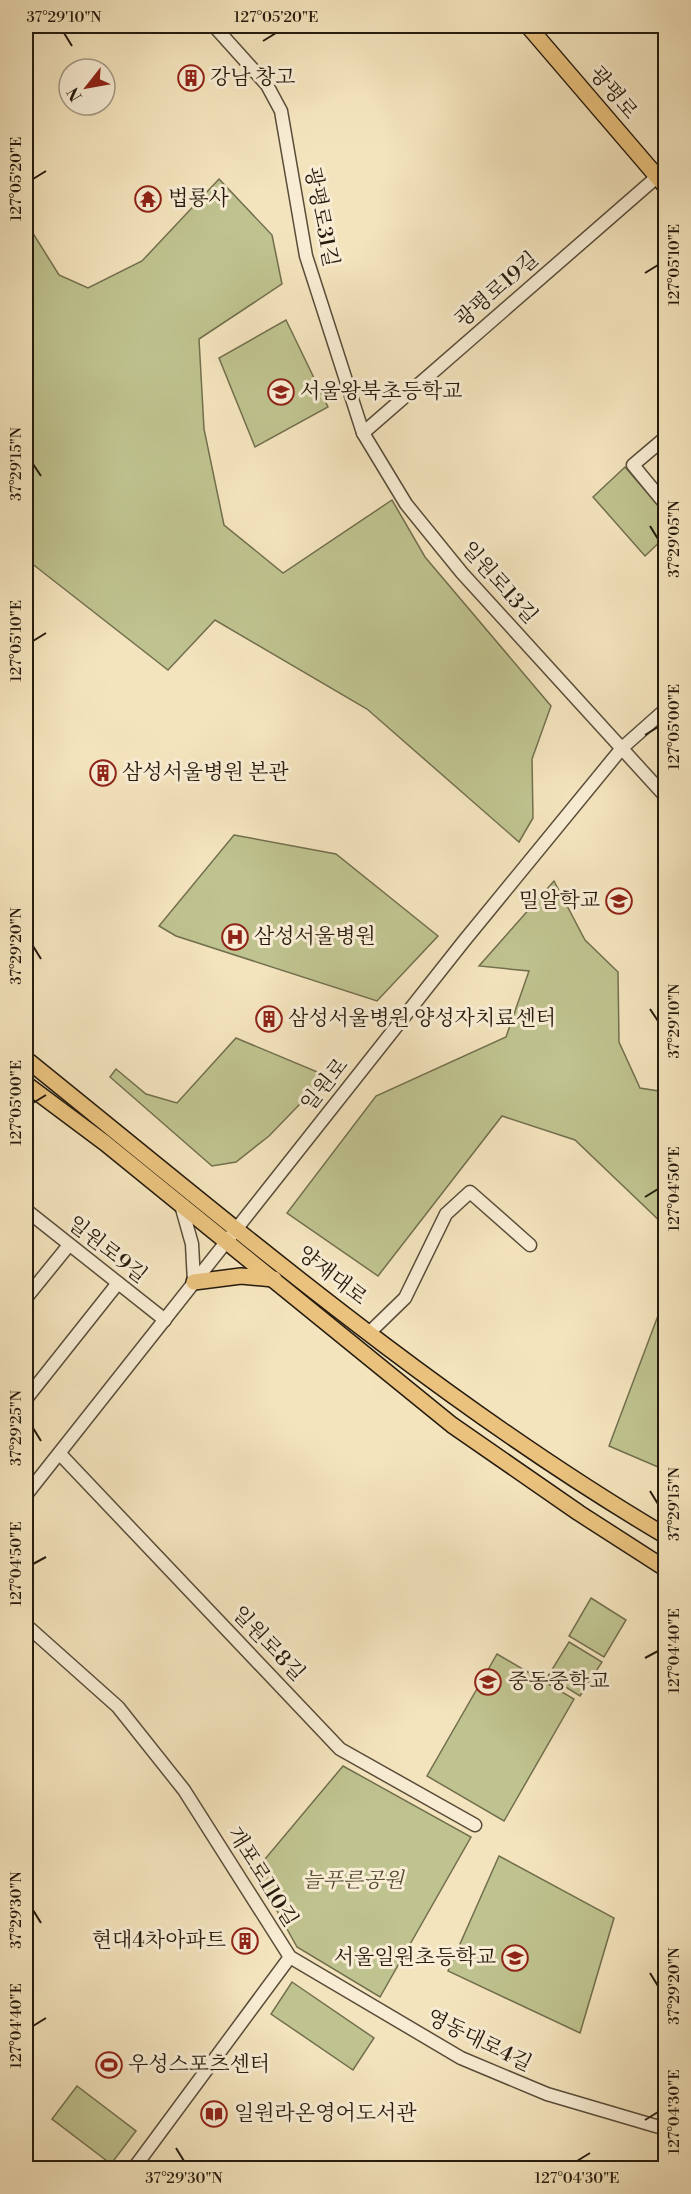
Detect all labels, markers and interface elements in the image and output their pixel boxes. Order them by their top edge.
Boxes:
text: 37°29'10"N [26,8,102,27]
text: 127°05'20"E [234,8,318,27]
north arrow [57,57,117,117]
street label: 광평로 [583,61,643,125]
building icon: 강남 창고 [176,63,206,93]
place label: 강남 창고 [210,65,295,91]
text: N [63,83,87,105]
text: 127°05'20"E [7,137,26,221]
street label: 광평로31길 [299,165,343,269]
temple icon: 법룡사 [133,184,163,214]
place label: 법룡사 [168,186,230,212]
text: 127°05'10"E [665,224,684,306]
street label: 광평로19길 [450,247,544,333]
school or university icon: 서울왕북초등학교 [266,377,296,407]
place label: 서울왕북초등학교 [300,379,462,405]
text: 37°29'15"N [7,427,26,501]
text: 37°29'05"N [665,500,684,578]
street label: 일원로13길 [455,536,543,630]
text: 127°05'10"E [7,600,26,682]
text: 127°05'00"E [665,684,684,770]
building icon: 삼성서울병원 본관 [88,758,118,788]
place label: 삼성서울병원 본관 [122,760,289,786]
school or university icon: 밀알학교 [604,886,634,916]
place label: 밀알학교 [519,888,600,914]
text: 37°29'20"N [7,907,26,985]
hospital icon: 삼성서울병원 [220,922,250,952]
place label: 삼성서울병원 [254,924,376,950]
text: 37°29'10"N [665,983,684,1059]
building icon: 삼성서울병원 양성자치료센터 [254,1004,284,1034]
place label: 삼성서울병원 양성자치료센터 [288,1006,556,1032]
street label: 일원로 [296,1053,354,1117]
text: 127°05'00"E [7,1060,26,1146]
text: 127°04'50"E [665,1147,684,1232]
street label: 일원로9길 [62,1211,152,1289]
street label: 양재대로 [292,1241,372,1311]
text: 37°29'25"N [7,1390,26,1466]
text: 37°29'15"N [665,1467,684,1541]
text: 127°04'50"E [7,1522,26,1607]
street label: 일원로8길 [226,1601,310,1687]
text: 127°04'40"E [665,1608,684,1694]
school or university icon: 중동중학교 [473,1667,503,1697]
place label: 중동중학교 [508,1669,609,1695]
street label: 개포로110길 [221,1822,303,1932]
park label: 늘푸른공원 [302,1868,405,1894]
text: 37°29'30"N [7,1871,26,1949]
building icon: 현대4차아파트 [230,1926,260,1956]
place label: 현대4차아파트 [92,1928,226,1954]
school or university icon: 서울일원초등학교 [500,1943,530,1973]
place label: 서울일원초등학교 [334,1945,496,1971]
text: 37°29'20"N [665,1947,684,2025]
text: 127°04'40"E [7,1983,26,2069]
street label: 영동대로4길 [422,2004,536,2078]
sports icon: 우성스포츠센터 [94,2050,124,2080]
place label: 우성스포츠센터 [128,2052,270,2078]
text: 127°04'30"E [665,2069,684,2155]
library icon: 일원라온영어도서관 [199,2099,229,2129]
place label: 일원라온영어도서관 [234,2101,417,2127]
text: 37°29'30"N [145,2169,223,2188]
text: 127°04'30"E [534,2169,620,2188]

